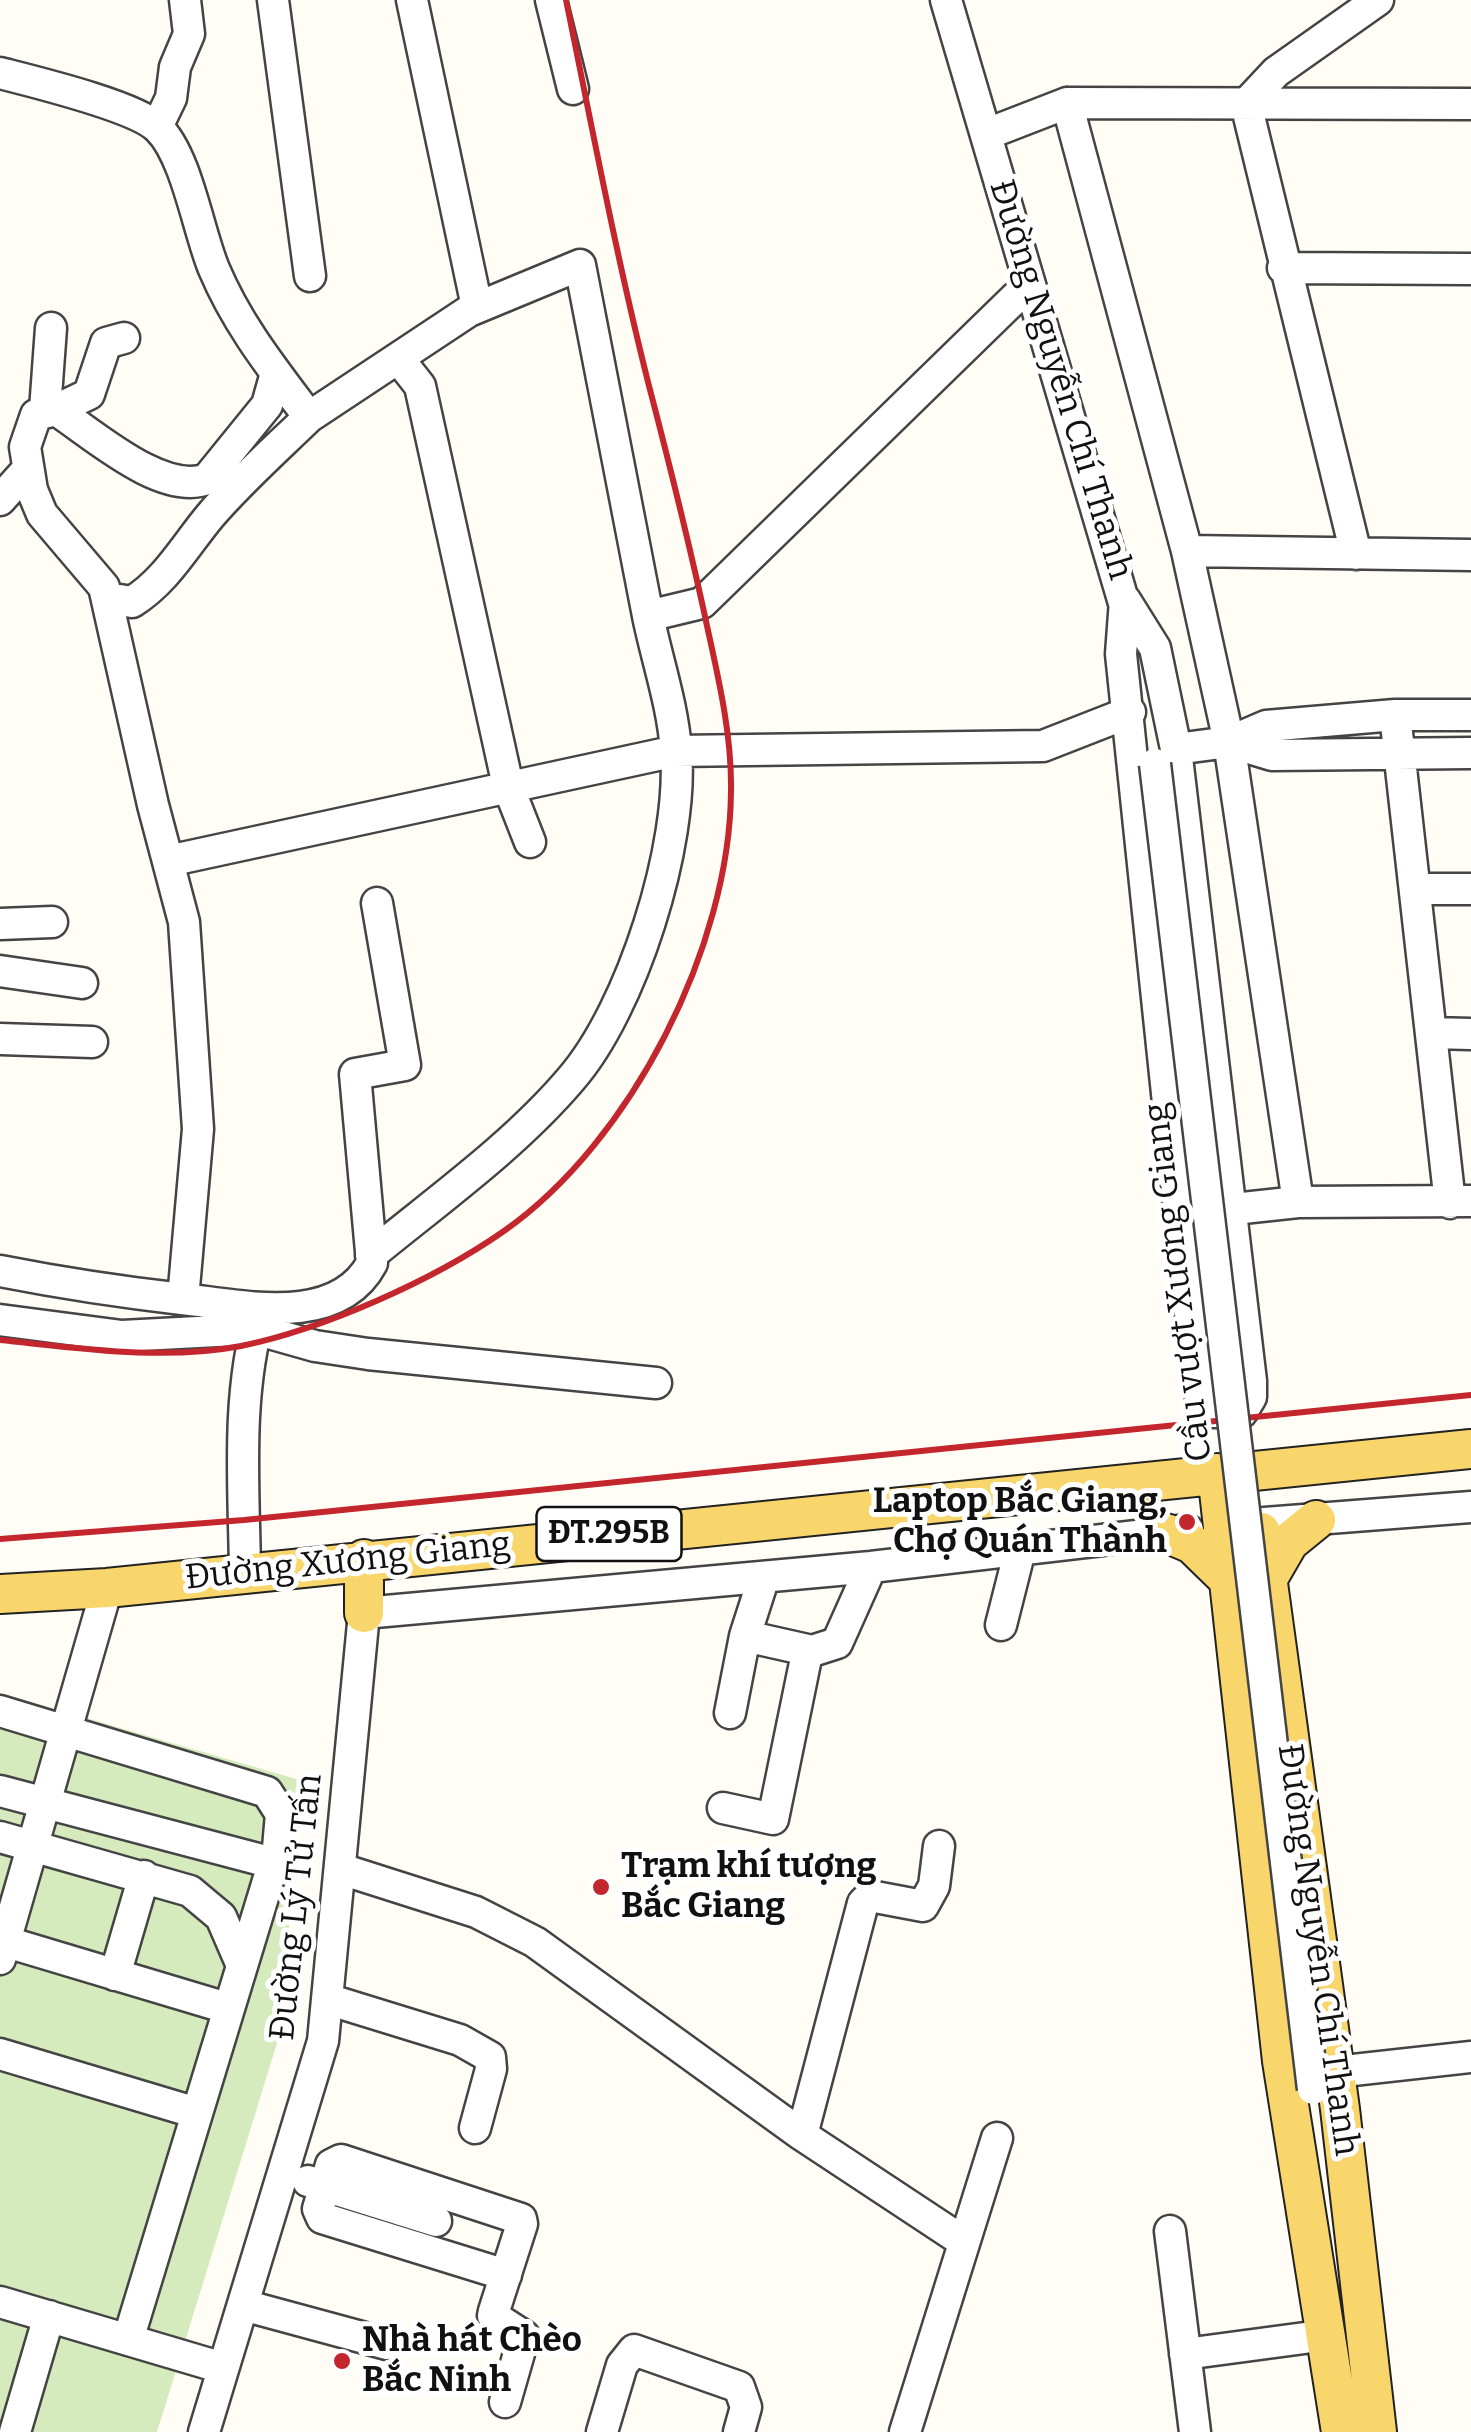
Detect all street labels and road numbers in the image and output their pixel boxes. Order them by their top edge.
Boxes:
street label: Đường Nguyễn Chí Thanh [979,175,1141,585]
street label: Cầu vượt Xương Giang [1136,1100,1222,1464]
road number: ĐT.295B [536,1507,682,1561]
street label: Đường Xương Giang [183,1524,513,1600]
street label: Đường Nguyễn Chí Thanh [1267,1741,1367,2159]
street label: Đường Lý Tử Tấn [262,1772,332,2042]

